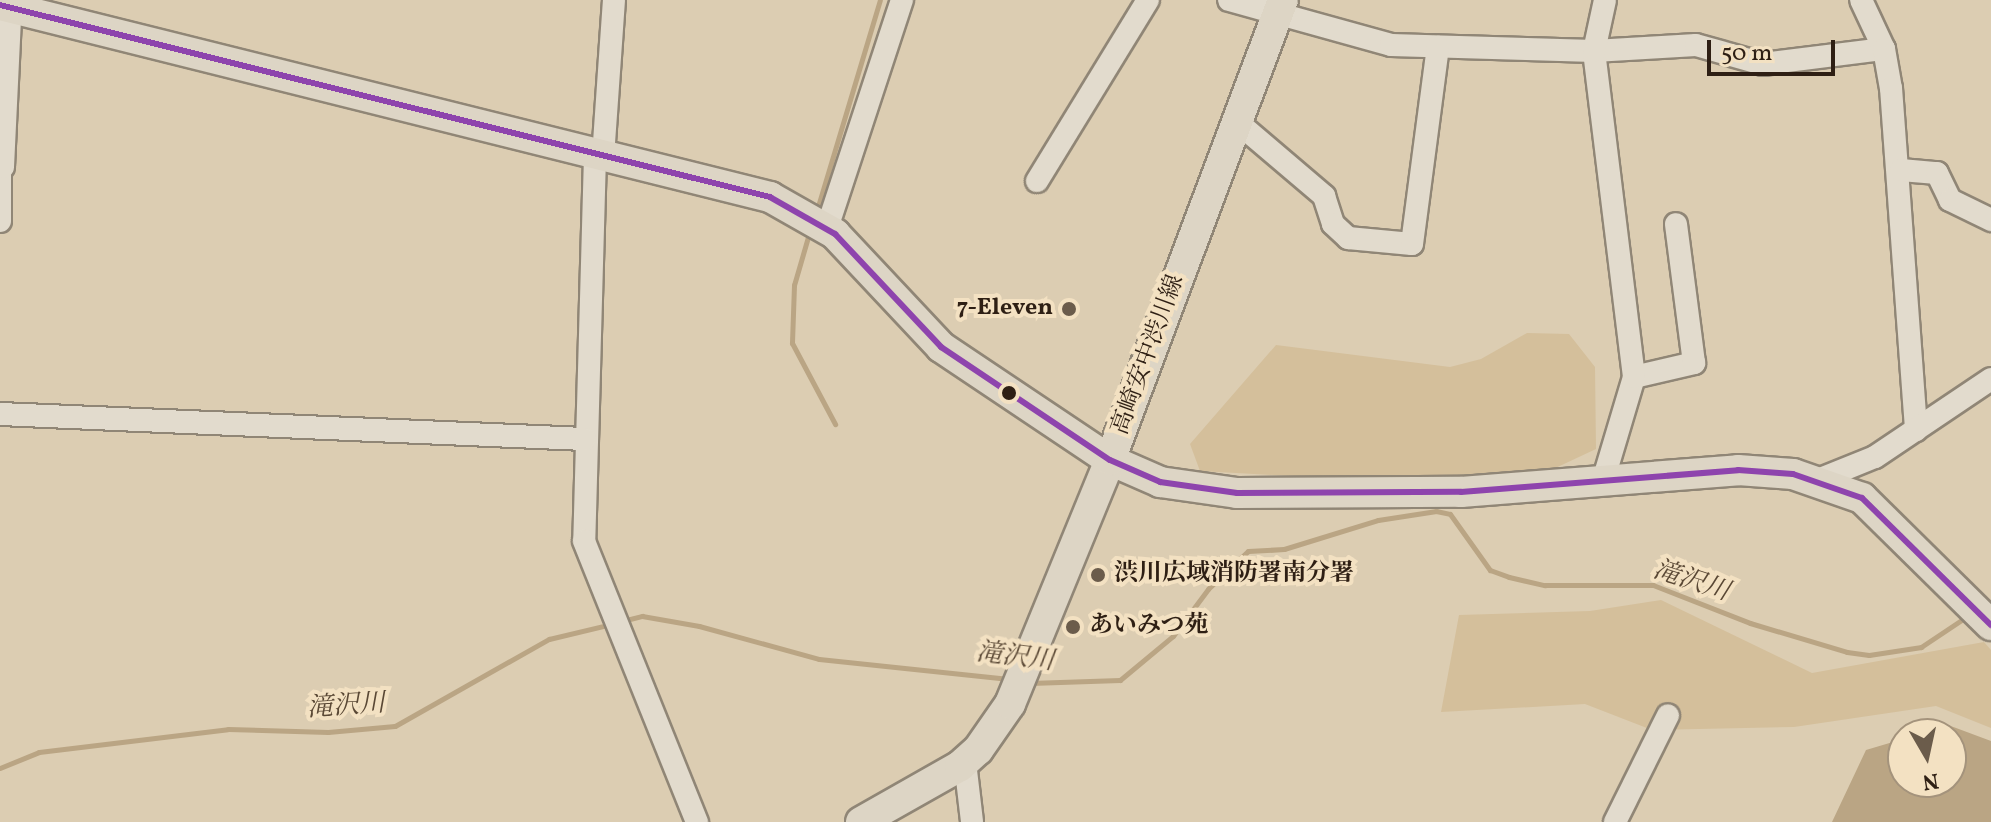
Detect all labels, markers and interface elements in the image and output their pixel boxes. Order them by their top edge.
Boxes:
scale bar [1711,24,1839,74]
text: 50 m [1721,37,1773,71]
street label: 高崎安中渋川線 [1107,271,1191,439]
place label: 7-Eleven [957,295,1053,323]
marker: 7-Eleven [1060,300,1078,318]
unlabelled marker [1001,385,1017,401]
water label: 滝沢川 [1649,555,1733,609]
place label: 渋川広域消防署南分署 [1114,561,1354,589]
marker: 渋川広域消防署南分署 [1089,566,1107,584]
place label: あいみつ苑 [1089,613,1209,641]
marker: あいみつ苑 [1064,618,1082,636]
water label: 滝沢川 [974,638,1056,678]
water label: 滝沢川 [306,689,386,725]
north arrow [1887,718,1967,798]
text: N [1920,764,1941,797]

